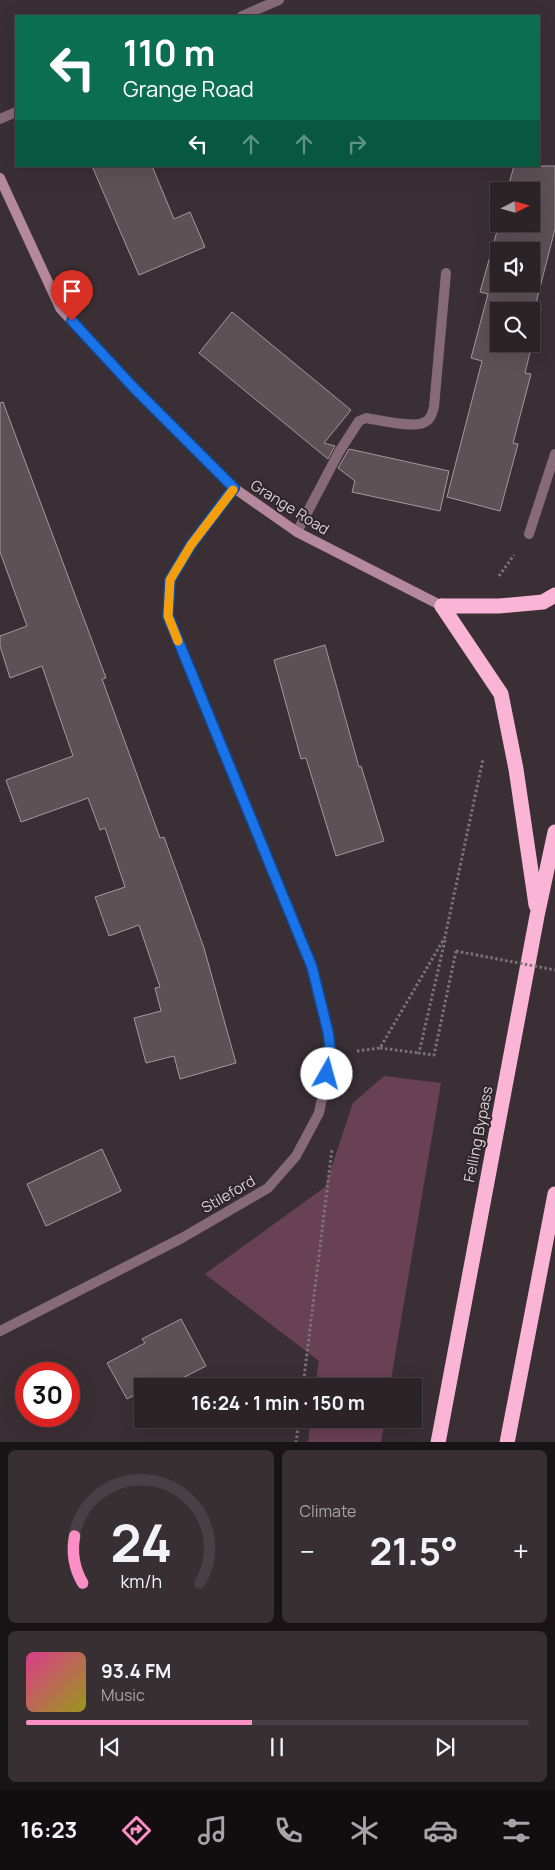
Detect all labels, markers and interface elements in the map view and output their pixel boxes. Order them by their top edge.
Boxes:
text: 110 m [123,29,215,77]
icon: left [40,35,105,100]
text: Grange Road [123,74,254,104]
icon: left [184,130,212,158]
icon: ahead [237,130,265,158]
icon: ahead [290,130,318,158]
icon: right [343,130,371,158]
north arrow [490,182,540,232]
map controls [490,182,540,352]
button: sound [490,242,540,292]
pin [51,270,93,321]
icon: arrive [58,277,86,305]
button: search [490,302,540,352]
street label: Grange Road [247,474,333,540]
position arrow [300,1047,352,1099]
street label: Felling Bypass [458,1084,498,1184]
street label: Stileford [197,1170,259,1218]
speed limit sign: 30 [15,1362,80,1427]
text: 16:24 · 1 min · 150 m [191,1390,365,1416]
text: Climate [300,1500,356,1522]
text: 24 [110,1507,172,1578]
text: 21.5° [369,1524,458,1576]
text: − [300,1532,315,1570]
text: + [513,1532,529,1570]
text: km/h [120,1569,162,1593]
text: 93.4 FM [101,1658,171,1684]
text: Music [101,1684,145,1706]
icon: previous [96,1733,124,1761]
icon: pause [263,1733,291,1761]
icon: next [431,1733,459,1761]
icon: directions [119,1813,154,1848]
icon: music [195,1813,230,1848]
icon: phone [271,1813,306,1848]
icon: climate [347,1813,382,1848]
icon: car [423,1813,458,1848]
icon: filters [499,1813,534,1848]
text: 16:23 [21,1815,77,1845]

